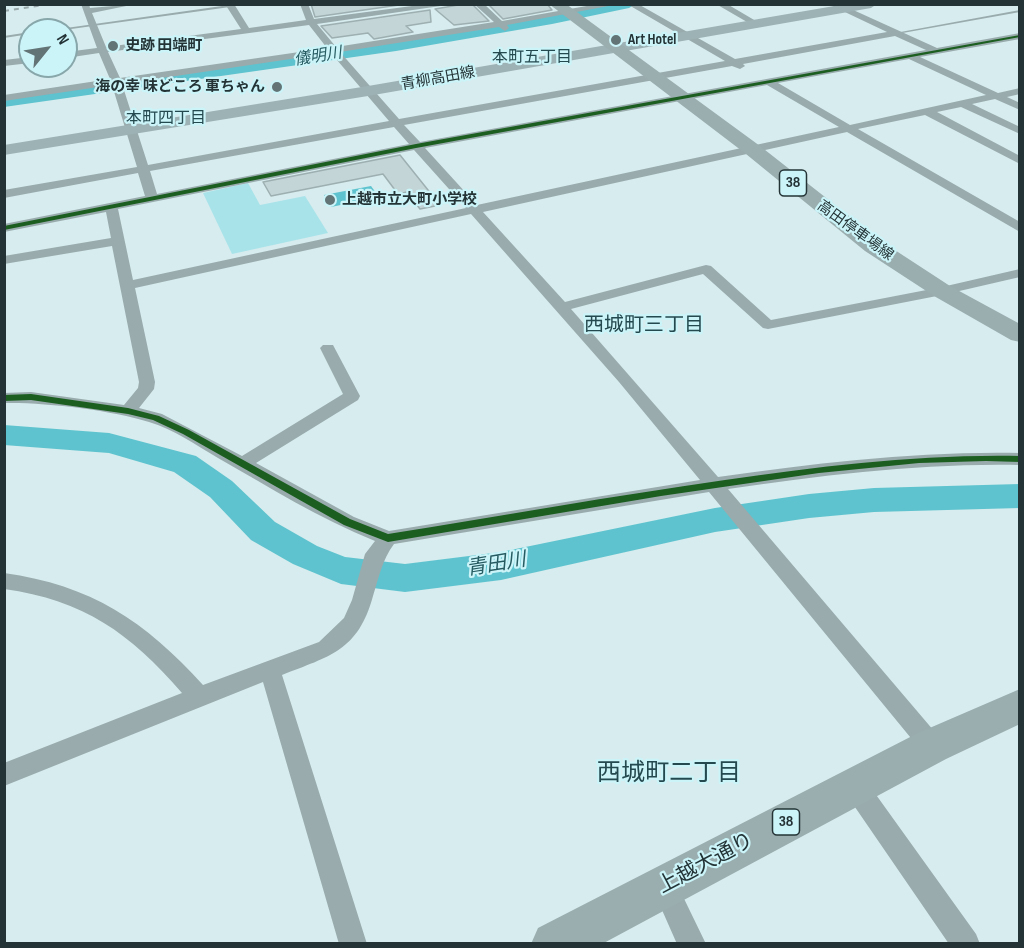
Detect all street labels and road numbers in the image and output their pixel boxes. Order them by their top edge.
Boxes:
street label: 青柳高田線 [400,64,476,94]
road number: 38 [780,170,806,196]
street label: 高田停車場線 [813,197,897,265]
road number: 38 [772,809,800,835]
street label: 上越大通り [654,828,758,900]

